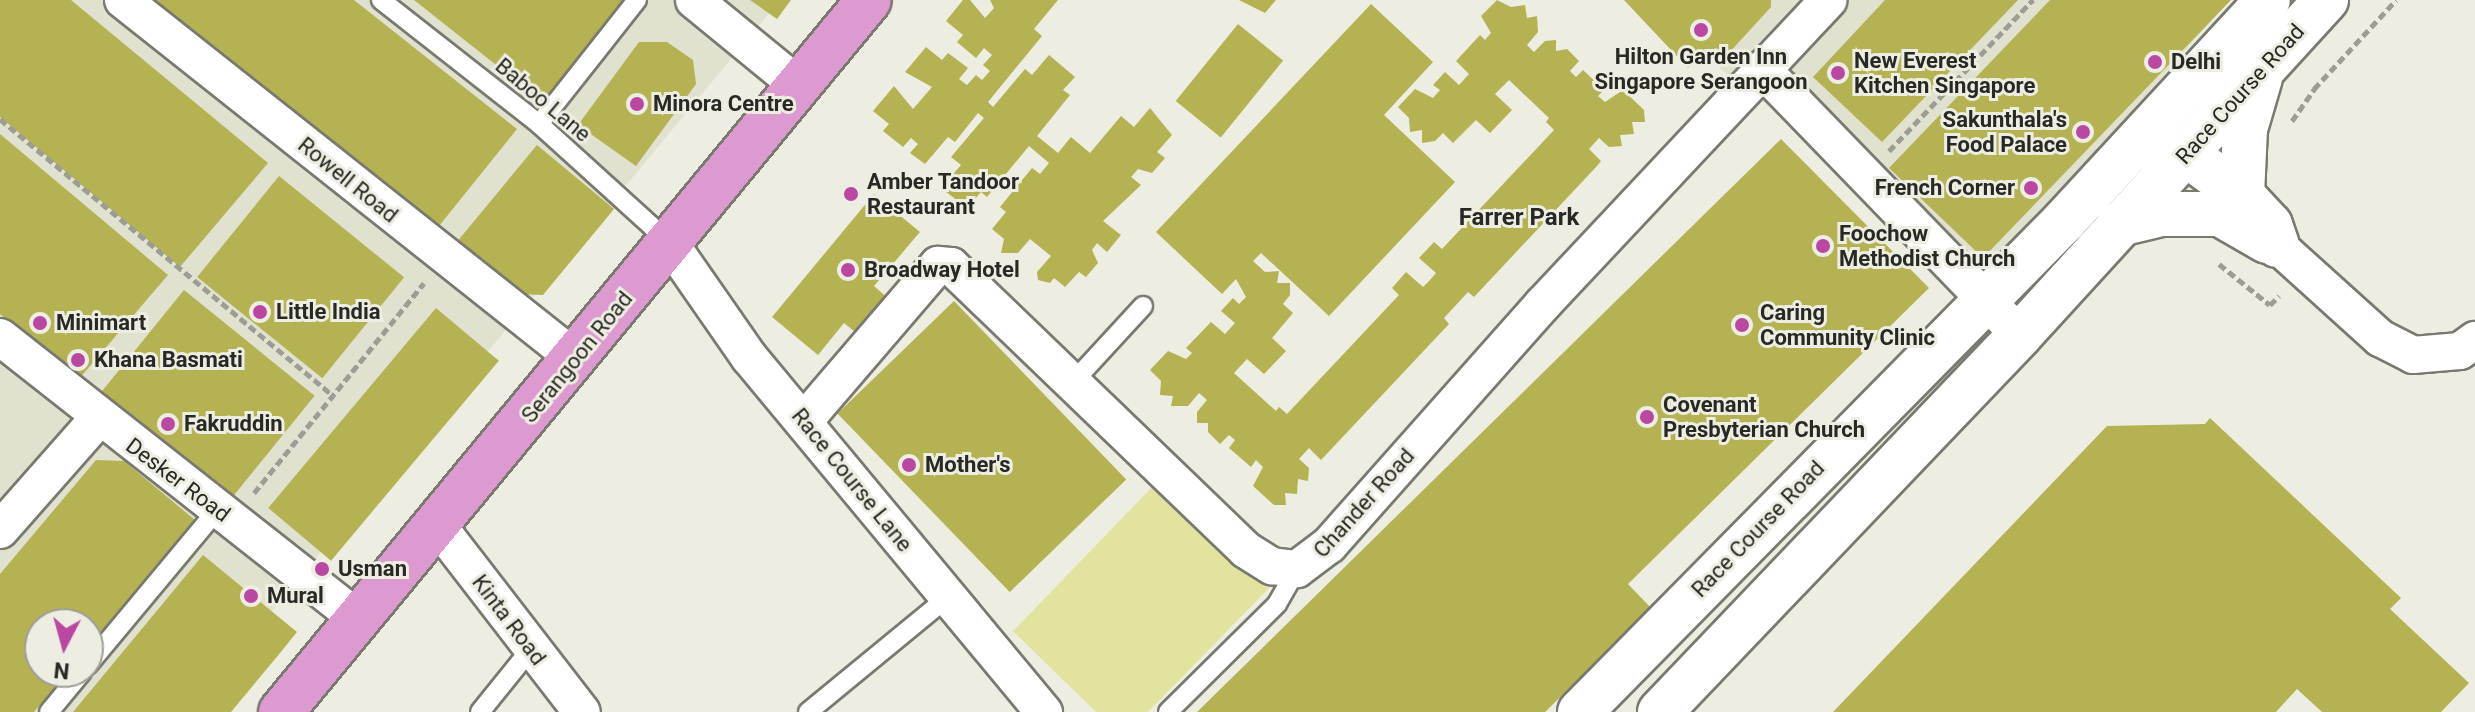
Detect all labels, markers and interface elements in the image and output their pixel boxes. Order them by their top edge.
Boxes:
street label: Race Course Road [2170,18,2310,170]
marker: Hilton Garden Inn Singapore Serangoon [1692,21,1710,39]
place label: Hilton Garden Inn Singapore Serangoon [1594,43,1808,94]
place label: New Everest Kitchen Singapore [1854,47,2035,98]
place label: Delhi [2171,49,2221,75]
street label: Baboo Lane [490,53,596,147]
marker: Delhi [2146,53,2164,71]
marker: New Everest Kitchen Singapore [1829,64,1847,82]
place label: Minora Centre [653,91,794,117]
marker: Minora Centre [628,95,646,113]
place label: Sakunthala's Food Palace [1943,106,2067,158]
marker: Sakunthala's Food Palace [2074,123,2092,141]
street label: Rowell Road [293,132,403,228]
place label: Amber Tandoor Restaurant [867,168,1020,220]
place label: French Corner [1875,175,2015,201]
marker: French Corner [2022,179,2040,197]
marker: Amber Tandoor Restaurant [842,185,860,203]
district label: Farrer Park [1459,204,1579,232]
place label: Foochow Methodist Church [1839,220,2015,272]
marker: Foochow Methodist Church [1814,237,1832,255]
place label: Broadway Hotel [864,257,1020,283]
marker: Broadway Hotel [839,261,857,279]
street label: Serangoon Road [516,286,638,428]
place label: Little India [276,299,381,325]
place label: Caring Community Clinic [1760,299,1935,350]
marker: Little India [251,303,269,321]
place label: Minimart [56,310,146,336]
marker: Minimart [31,314,49,332]
marker: Caring Community Clinic [1731,314,1753,336]
place label: Khana Basmati [94,347,243,373]
marker: Khana Basmati [69,351,87,369]
place label: Covenant Presbyterian Church [1663,391,1865,442]
street label: Race Course Lane [786,403,918,557]
marker: Covenant Presbyterian Church [1638,408,1656,426]
place label: Fakruddin [184,411,283,437]
marker: Fakruddin [159,415,177,433]
street label: Desker Road [121,432,235,528]
street label: Chander Road [1308,443,1420,563]
place label: Mother's [925,452,1010,478]
street label: Race Course Road [1686,455,1830,603]
marker: Mother's [900,456,918,474]
place label: Usman [338,556,407,582]
marker: Usman [313,560,331,578]
street label: Kinta Road [466,570,552,670]
place label: Mural [267,583,324,609]
marker: Mural [242,587,260,605]
north arrow [24,608,104,688]
text: N [53,657,71,684]

